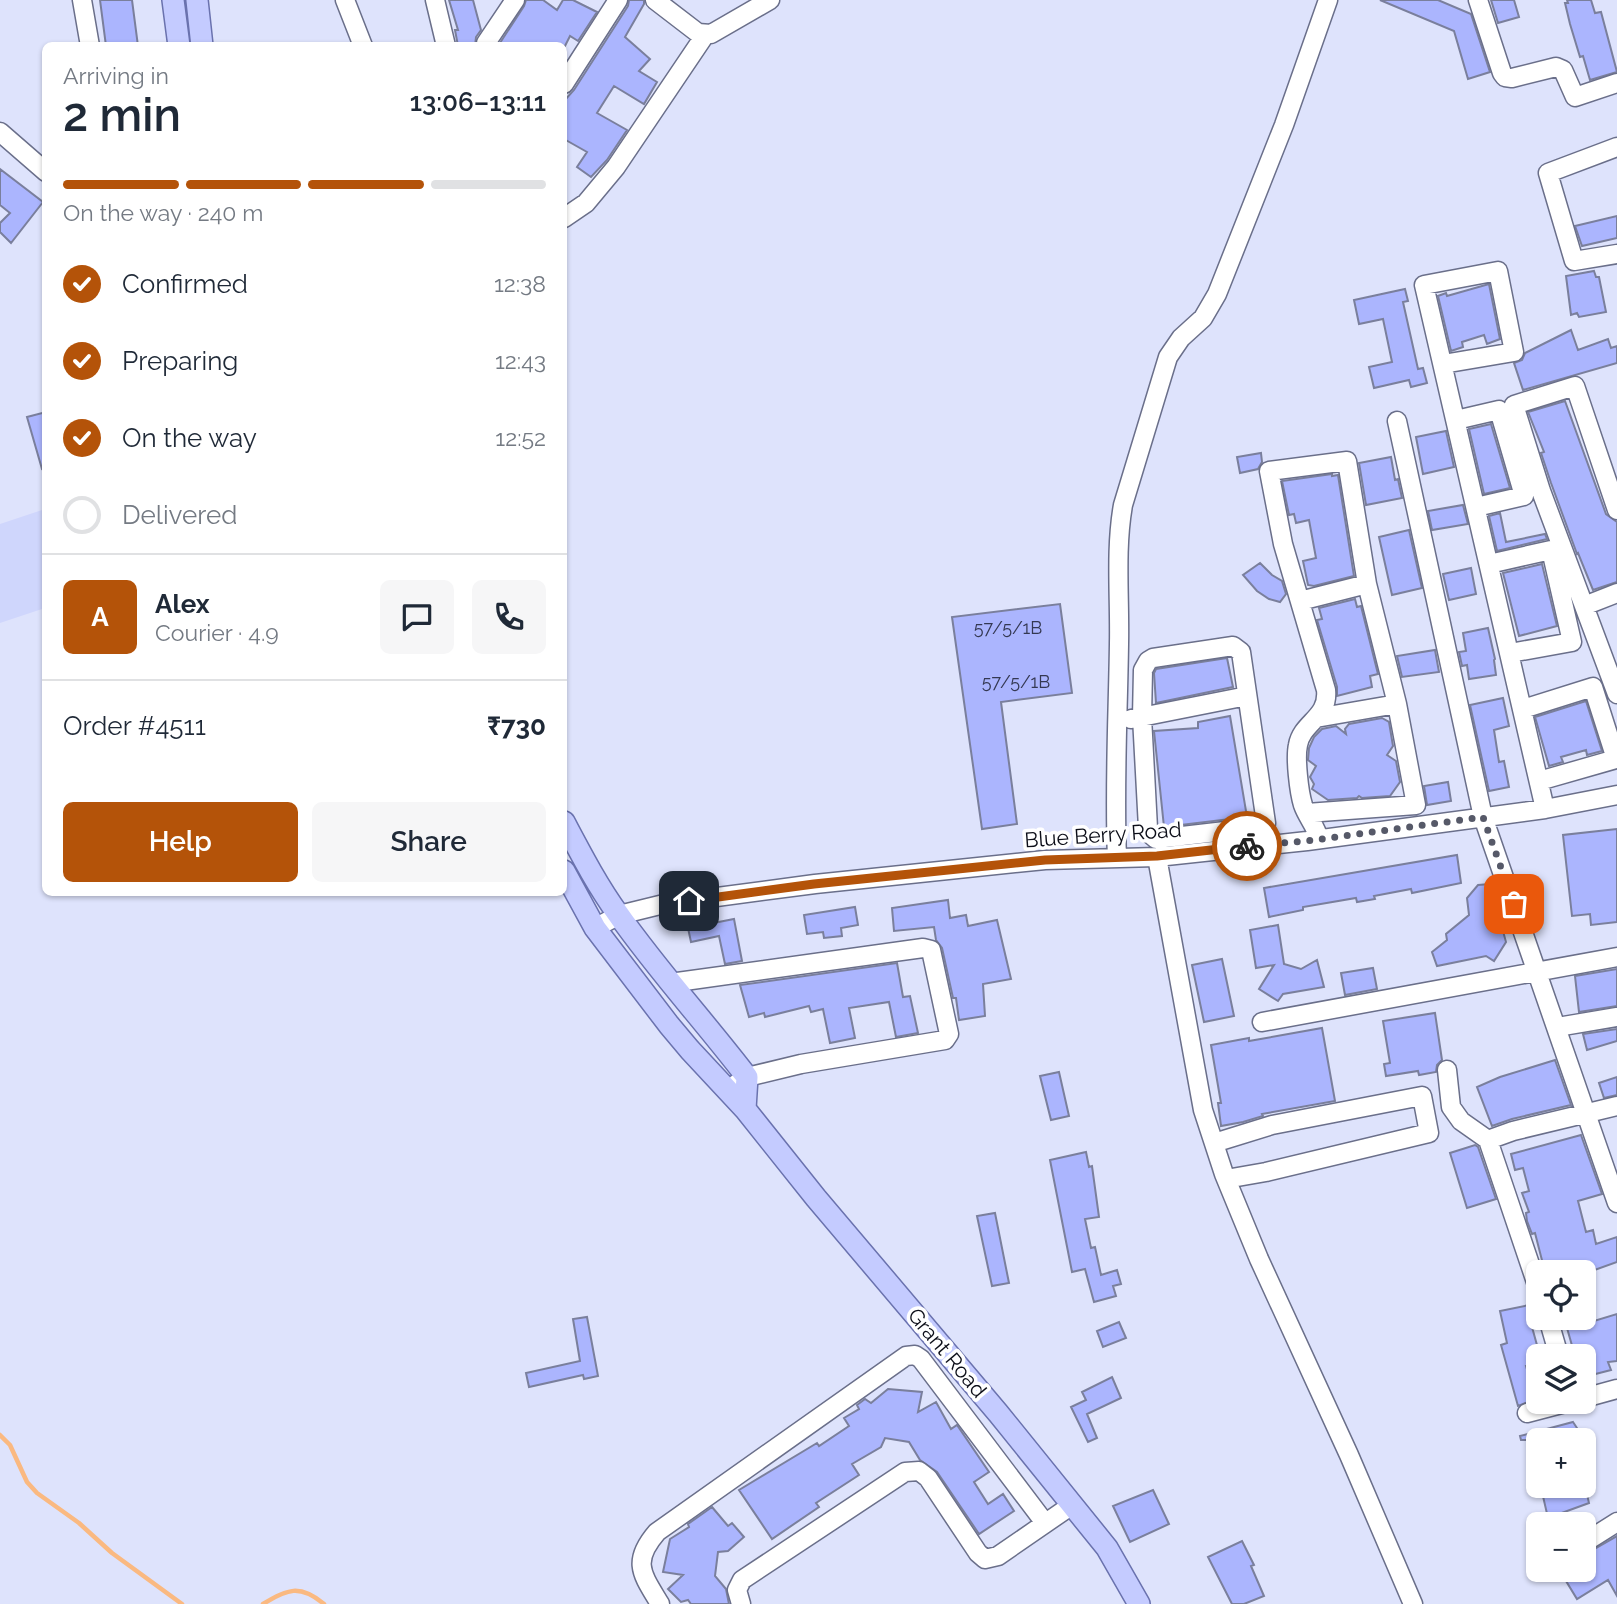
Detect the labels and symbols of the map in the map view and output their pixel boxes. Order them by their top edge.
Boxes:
house number: 57/5/1B [974,617,1042,638]
house number: 57/5/1B [982,671,1050,692]
courier [1212,811,1282,881]
street label: Blue Berry Road [1024,817,1182,852]
pin [659,871,719,931]
pin [1484,874,1544,934]
street label: Grant Road [903,1303,992,1402]

